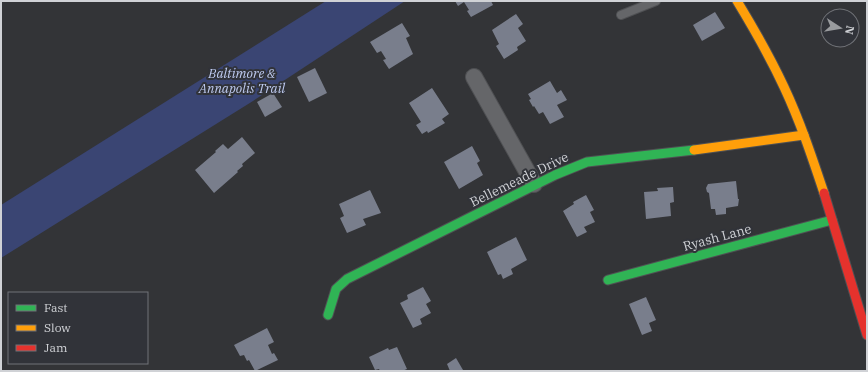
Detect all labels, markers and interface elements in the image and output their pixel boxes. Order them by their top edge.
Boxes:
north arrow [820,8,860,48]
text: N [842,24,858,36]
park label: Baltimore & Annapolis Trail [198,65,286,97]
street label: Bellemeade Drive [467,148,571,211]
street label: Ryash Lane [681,220,753,255]
legend [8,292,148,364]
text: Fast [44,300,68,315]
text: Slow [44,320,71,335]
text: Jam [44,340,68,355]

